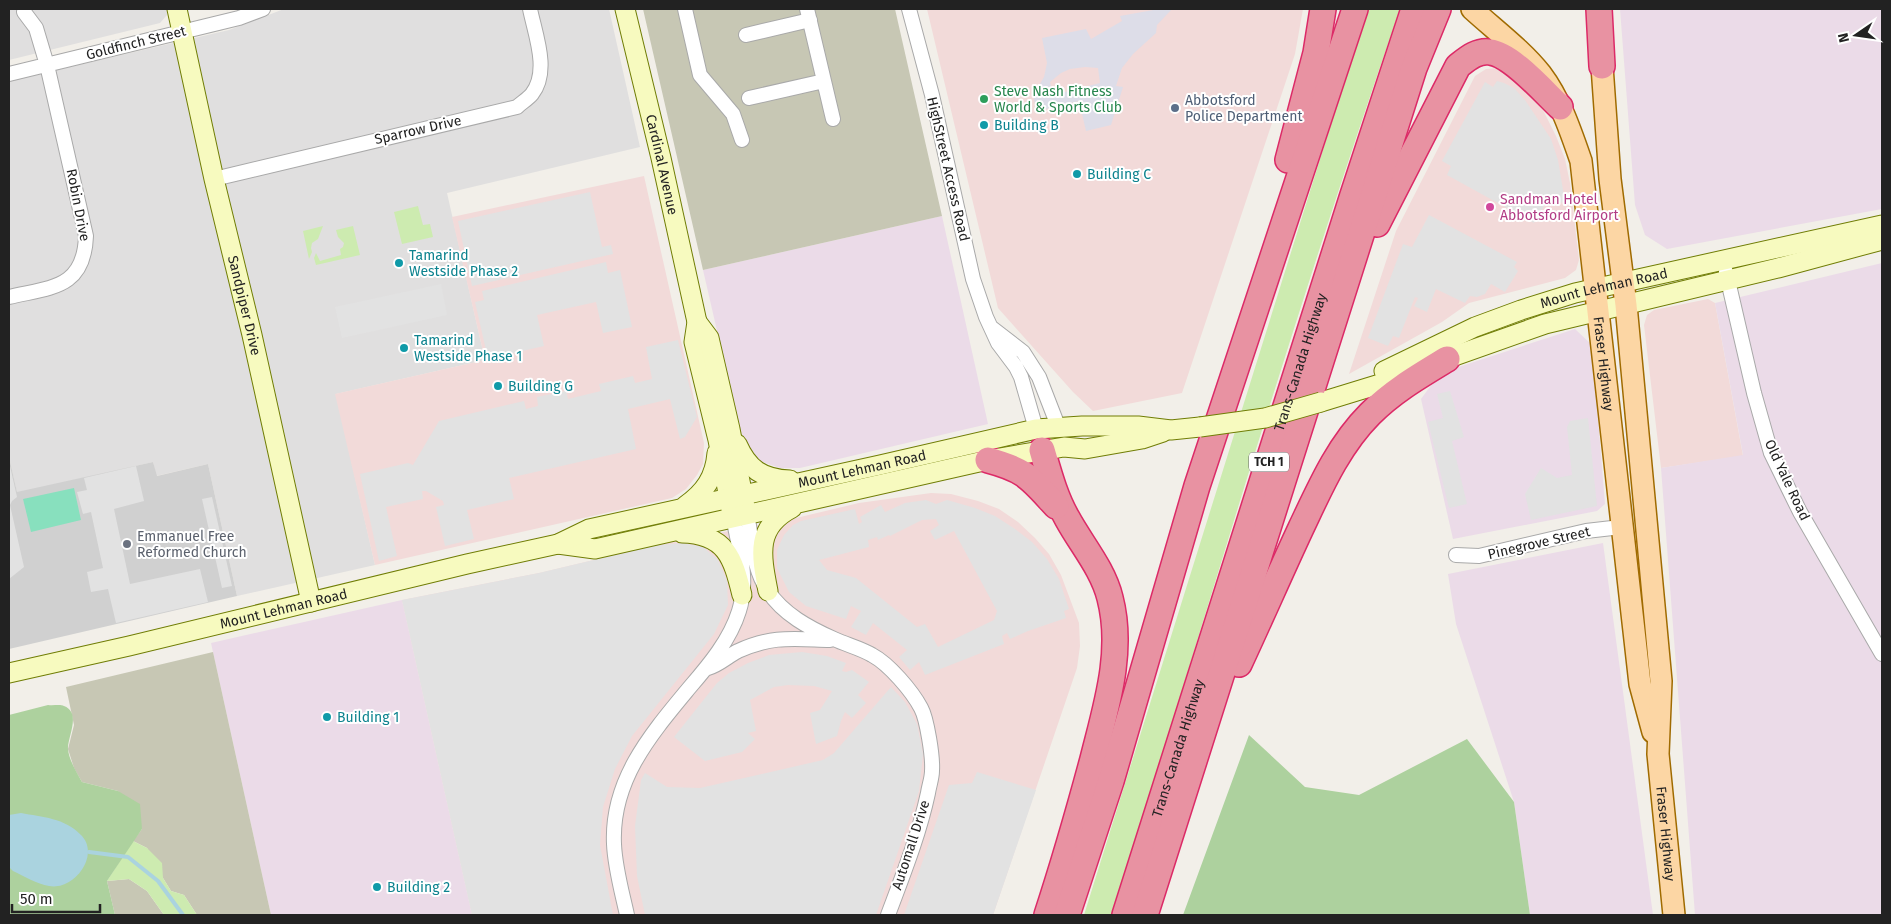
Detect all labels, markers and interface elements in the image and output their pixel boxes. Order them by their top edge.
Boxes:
north arrow [1831,10,1881,60]
street label: Goldfinch Street [84,22,189,64]
text: N [1834,31,1853,44]
place label: Steve Nash Fitness World & Sports Club [994,83,1122,116]
place label: Abbotsford Police Department [1185,92,1303,125]
marker: Steve Nash Fitness World & Sports Club [978,93,990,105]
street label: HighStreet Access Road [923,95,973,243]
marker: Abbotsford Police Department [1169,102,1181,114]
street label: Sparrow Drive [373,112,463,148]
street label: Cardinal Avenue [642,113,682,217]
place label: Building B [994,117,1059,134]
marker: Building B [978,119,990,131]
place label: Building C [1087,166,1151,183]
street label: Robin Drive [63,167,93,243]
marker: Building C [1071,168,1083,180]
place label: Sandman Hotel Abbotsford Airport [1500,191,1619,224]
marker: Sandman Hotel Abbotsford Airport [1484,201,1496,213]
place label: Tamarind Westside Phase 2 [409,247,518,280]
street label: Sandpiper Drive [224,254,265,357]
marker: Tamarind Westside Phase 2 [393,257,405,269]
street label: Mount Lehman Road [1538,264,1669,312]
street label: Trans-Canada Highway [1270,291,1330,433]
street label: Fraser Highway [1590,315,1618,412]
place label: Tamarind Westside Phase 1 [414,332,522,365]
marker: Tamarind Westside Phase 1 [398,342,410,354]
place label: Building G [508,378,573,395]
marker: Building G [492,380,504,392]
street label: Old Yale Road [1761,437,1813,523]
street label: Mount Lehman Road [796,446,928,491]
road number: TCH 1 [1249,452,1289,472]
street label: Pinegrove Street [1486,523,1593,563]
place label: Emmanuel Free Reformed Church [137,528,247,561]
marker: Emmanuel Free Reformed Church [121,538,133,550]
street label: Mount Lehman Road [218,585,349,632]
street label: Trans-Canada Highway [1148,677,1208,819]
place label: Building 1 [337,709,399,726]
marker: Building 1 [321,711,333,723]
street label: Fraser Highway [1653,785,1679,882]
street label: Automall Drive [888,798,934,892]
place label: Building 2 [387,879,450,896]
marker: Building 2 [371,881,383,893]
scale bar [12,882,100,914]
text: 50 m [20,890,53,908]

